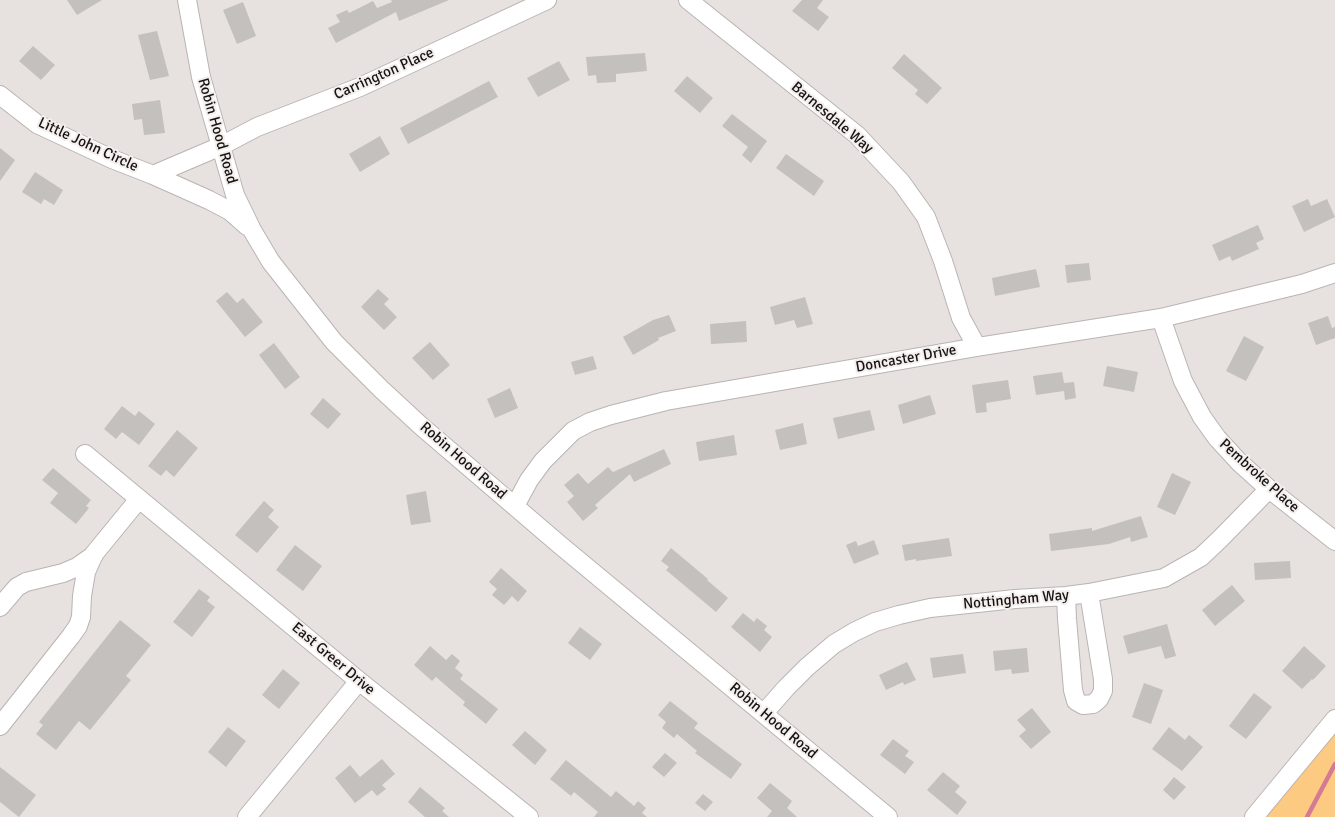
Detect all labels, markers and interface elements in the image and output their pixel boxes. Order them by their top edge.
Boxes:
street label: Carrington Place [331,44,437,104]
street label: Robin Hood Road [193,76,241,186]
street label: Barnesdale Way [787,78,877,158]
street label: Little John Circle [35,114,141,176]
street label: Doncaster Drive [854,341,958,377]
street label: Robin Hood Road [416,418,510,504]
street label: Pembroke Place [1215,435,1303,517]
street label: Nottingham Way [962,586,1070,614]
street label: East Greer Drive [288,619,378,699]
street label: Robin Hood Road [725,679,821,763]

